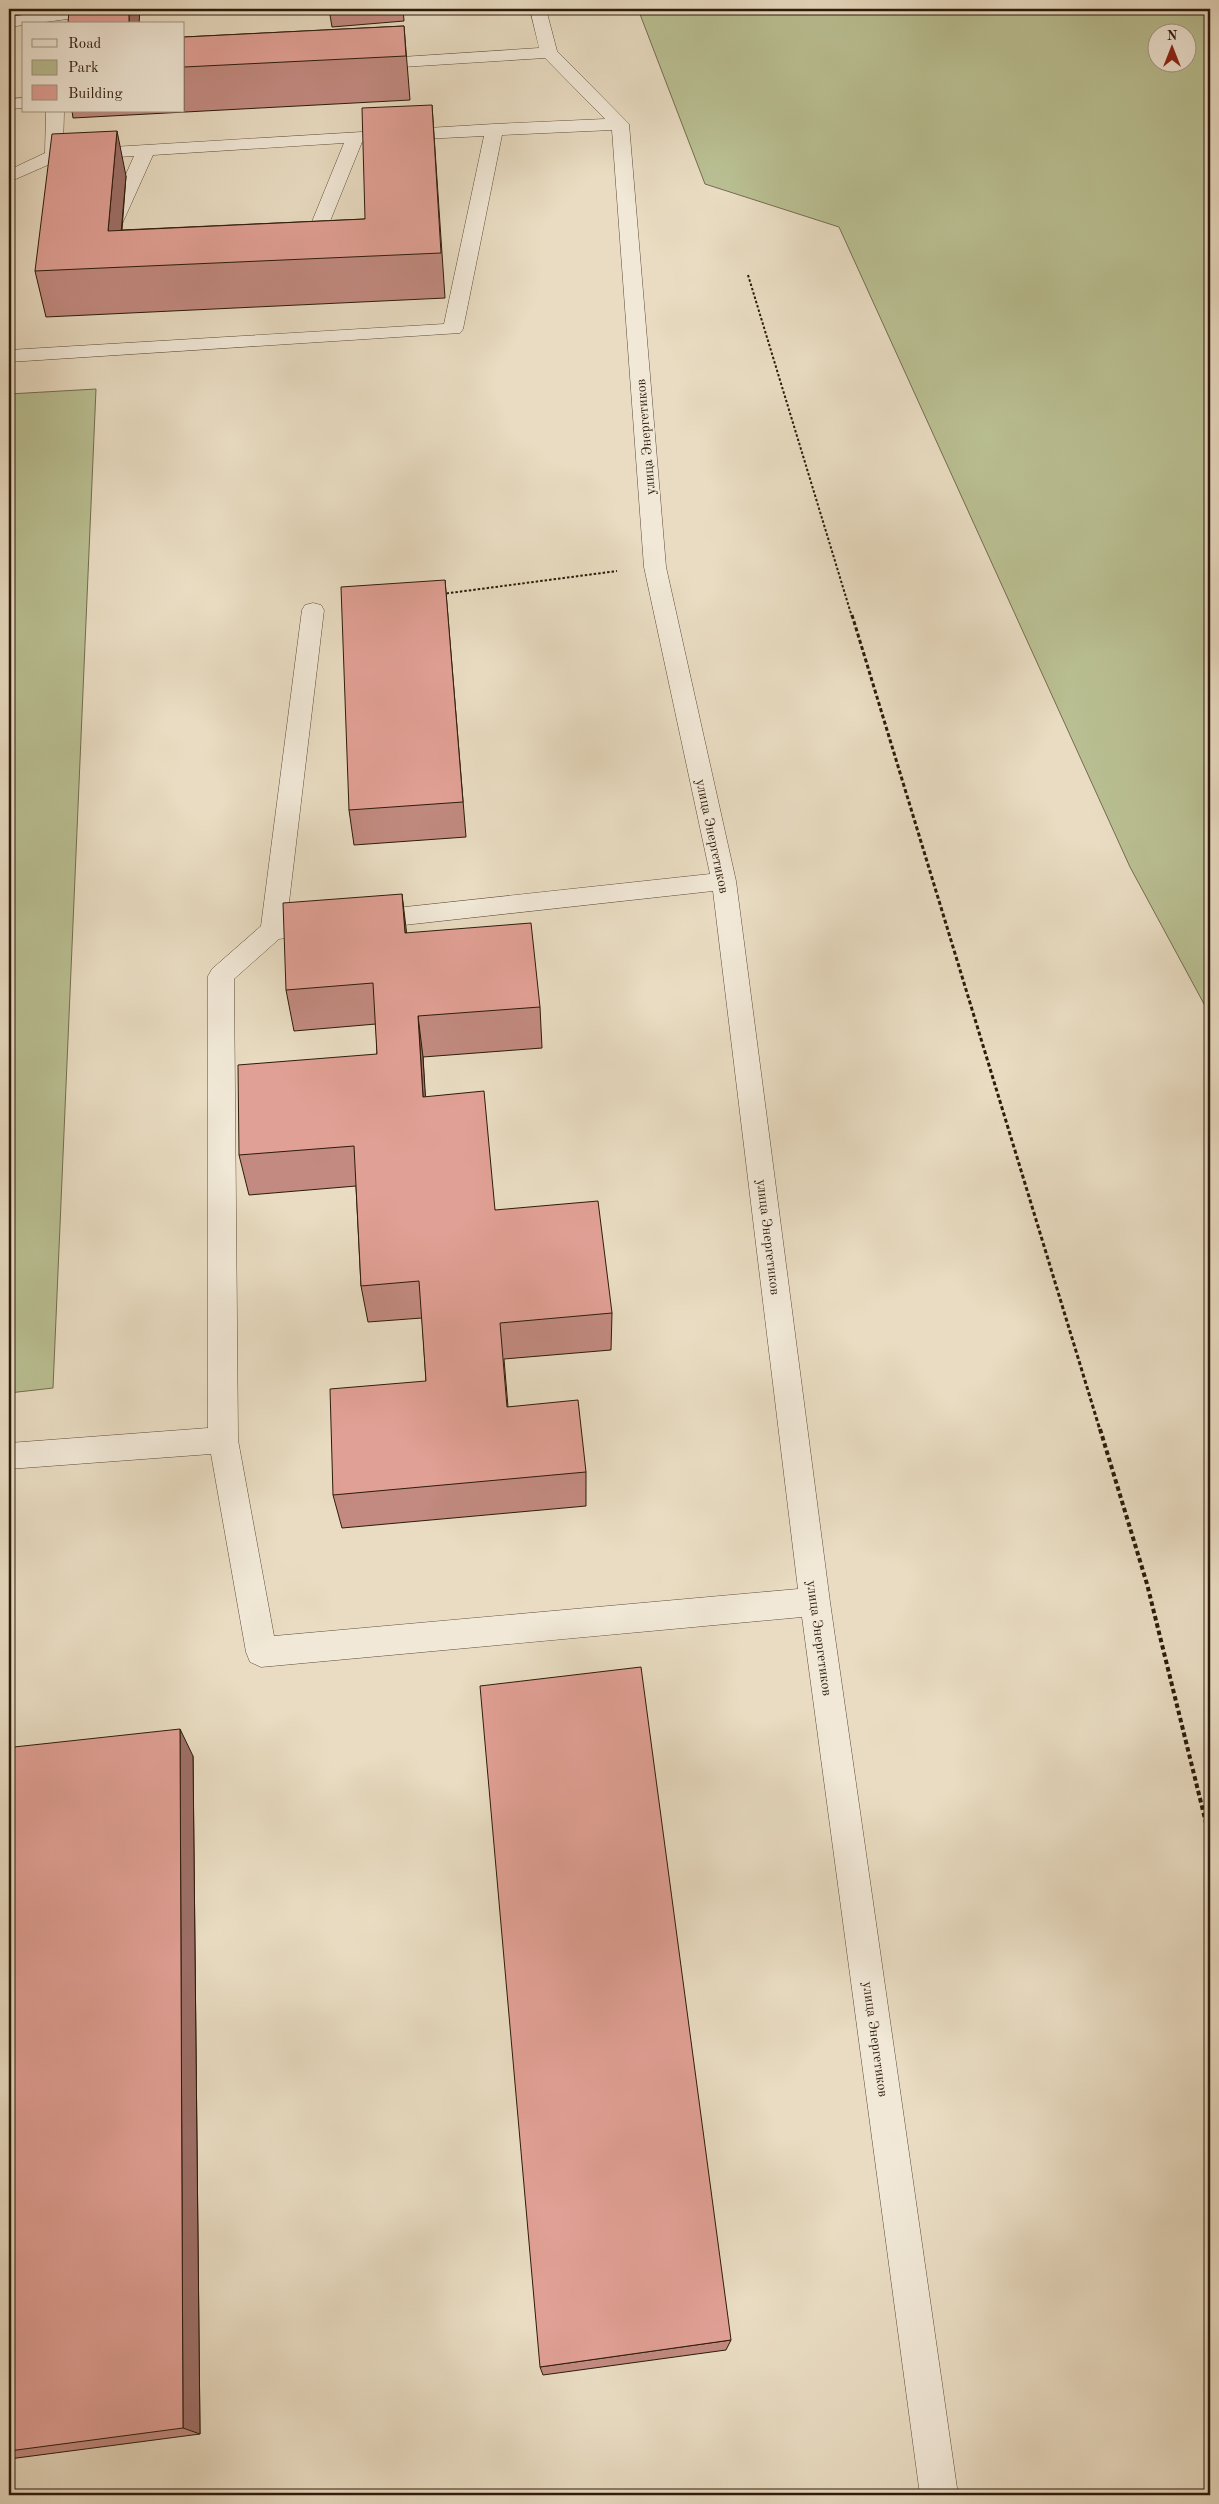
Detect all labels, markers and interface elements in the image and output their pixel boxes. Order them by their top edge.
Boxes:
legend [22,22,185,112]
north arrow [1146,22,1196,72]
text: N [1167,29,1178,43]
text: Road [68,37,102,52]
text: Park [68,61,99,76]
text: Building [68,87,123,102]
street label: улица Энергетиков [634,378,658,496]
street label: улица Энергетиков [693,778,731,895]
street label: улица Энергетиков [754,1178,782,1296]
street label: улица Энергетиков [804,1579,834,1697]
street label: улица Энергетиков [860,1980,890,2098]

